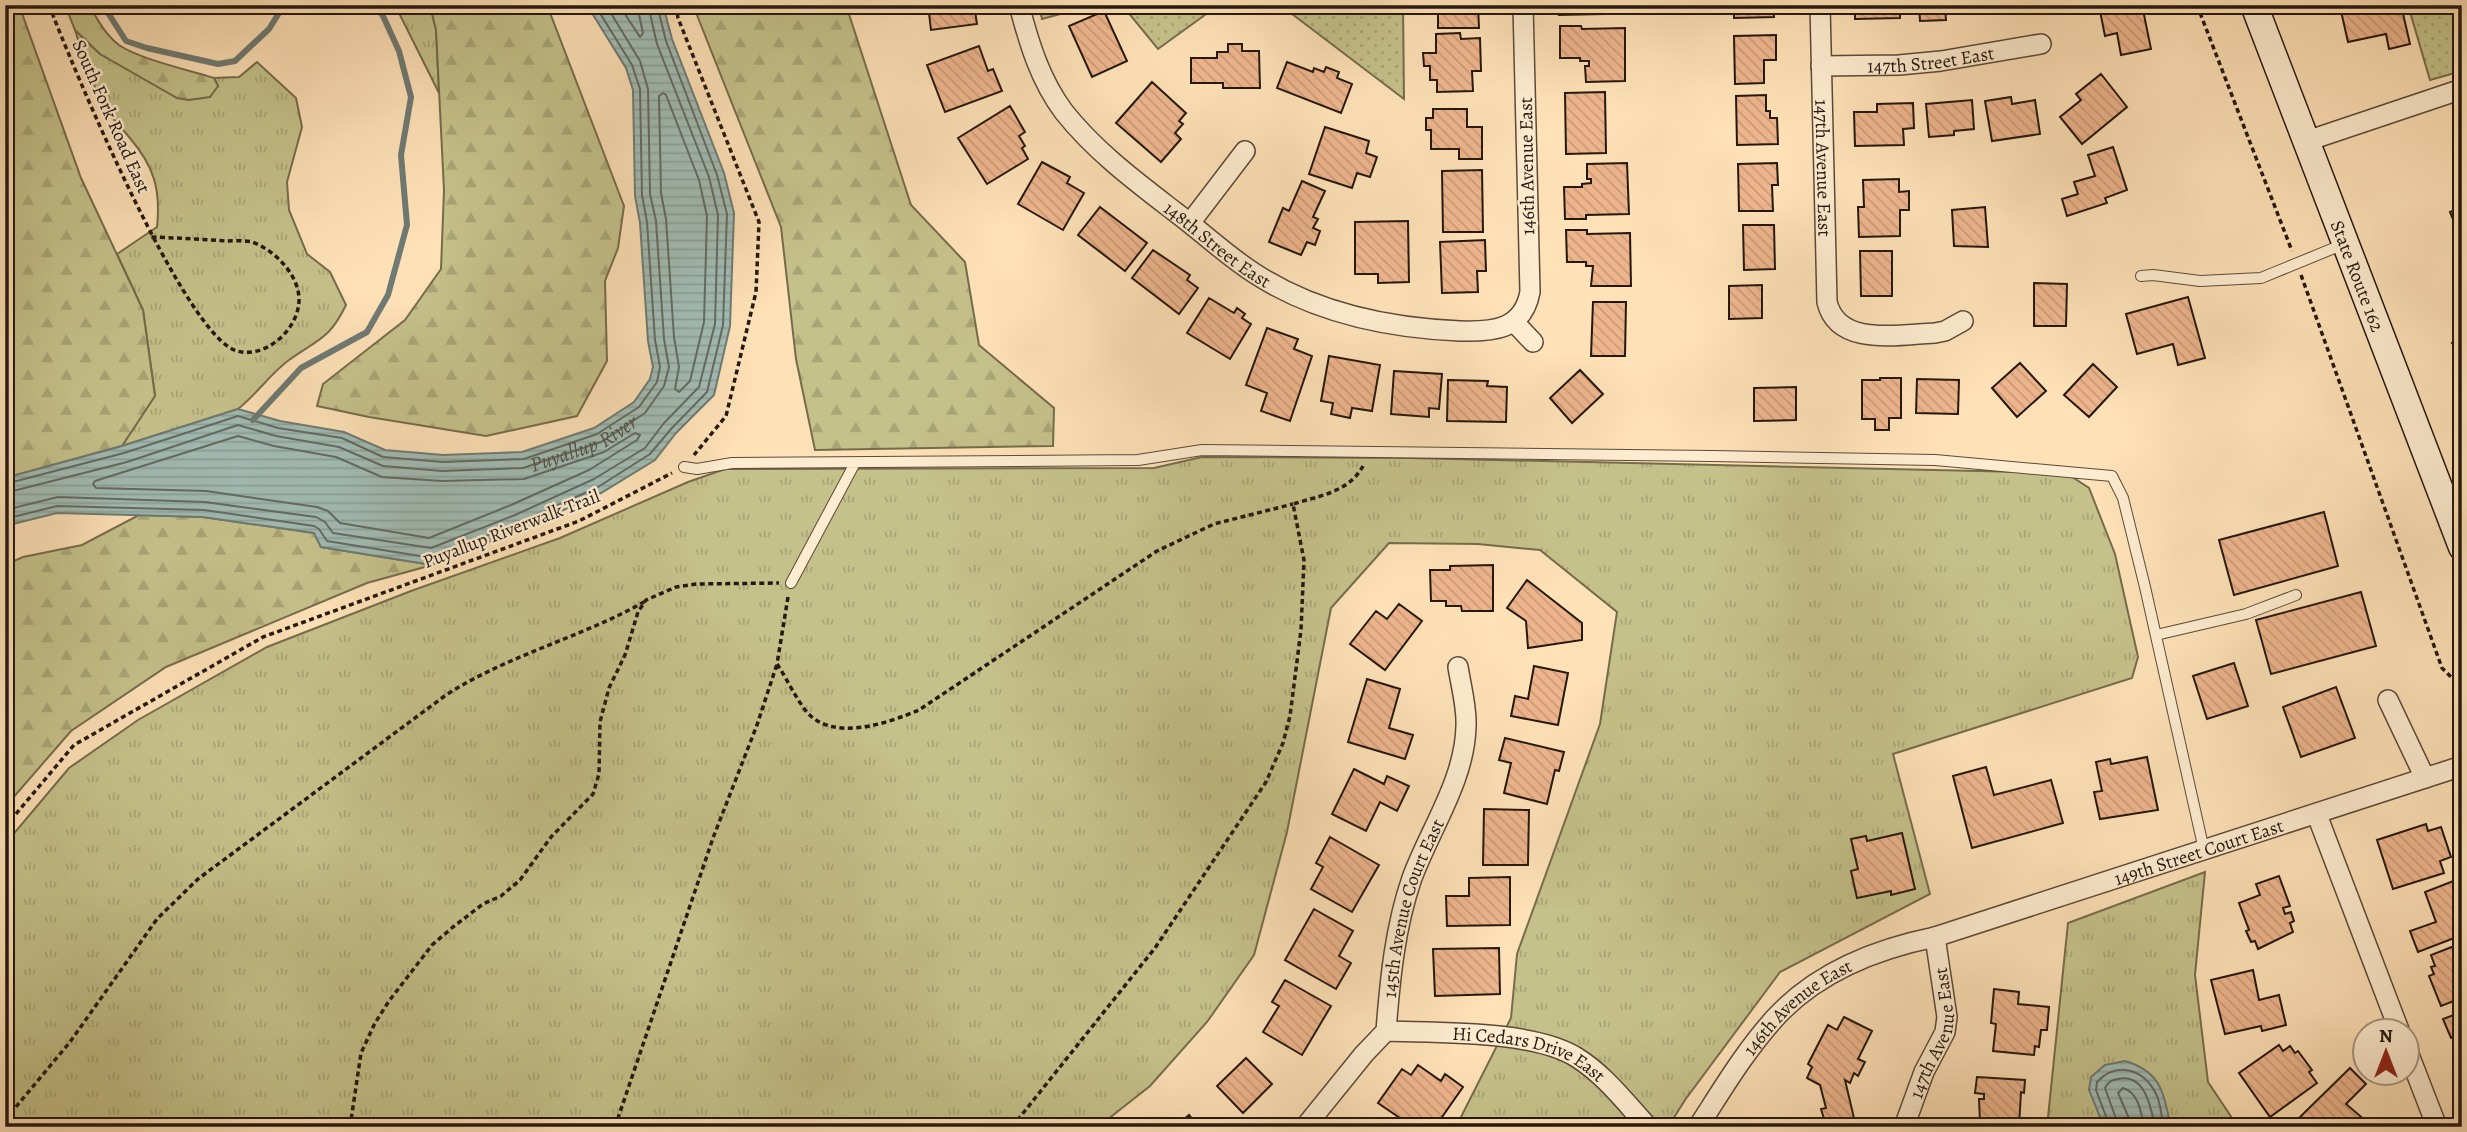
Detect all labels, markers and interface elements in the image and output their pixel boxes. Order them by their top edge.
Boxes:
street label: South Fork Road East [66,36,157,197]
street label: 147th Street East [1867,40,1996,79]
street label: 146th Avenue East [1513,97,1541,235]
street label: 147th Avenue East [1808,99,1837,237]
street label: 148th Street East [1158,196,1275,294]
street label: State Route 162 [2324,217,2390,336]
water label: Puyallup River [526,408,643,479]
street label: Puyallup Riverwalk Trail [419,483,604,575]
street label: 149th Street Court East [2111,813,2287,892]
street label: 145th Avenue Court East [1377,815,1451,999]
street label: 146th Avenue East [1737,953,1857,1061]
street label: 147th Avenue East [1903,966,1961,1102]
north arrow [2352,1016,2422,1086]
street label: Hi Cedars Drive East [1452,1021,1611,1088]
text: N [2379,1023,2393,1049]

